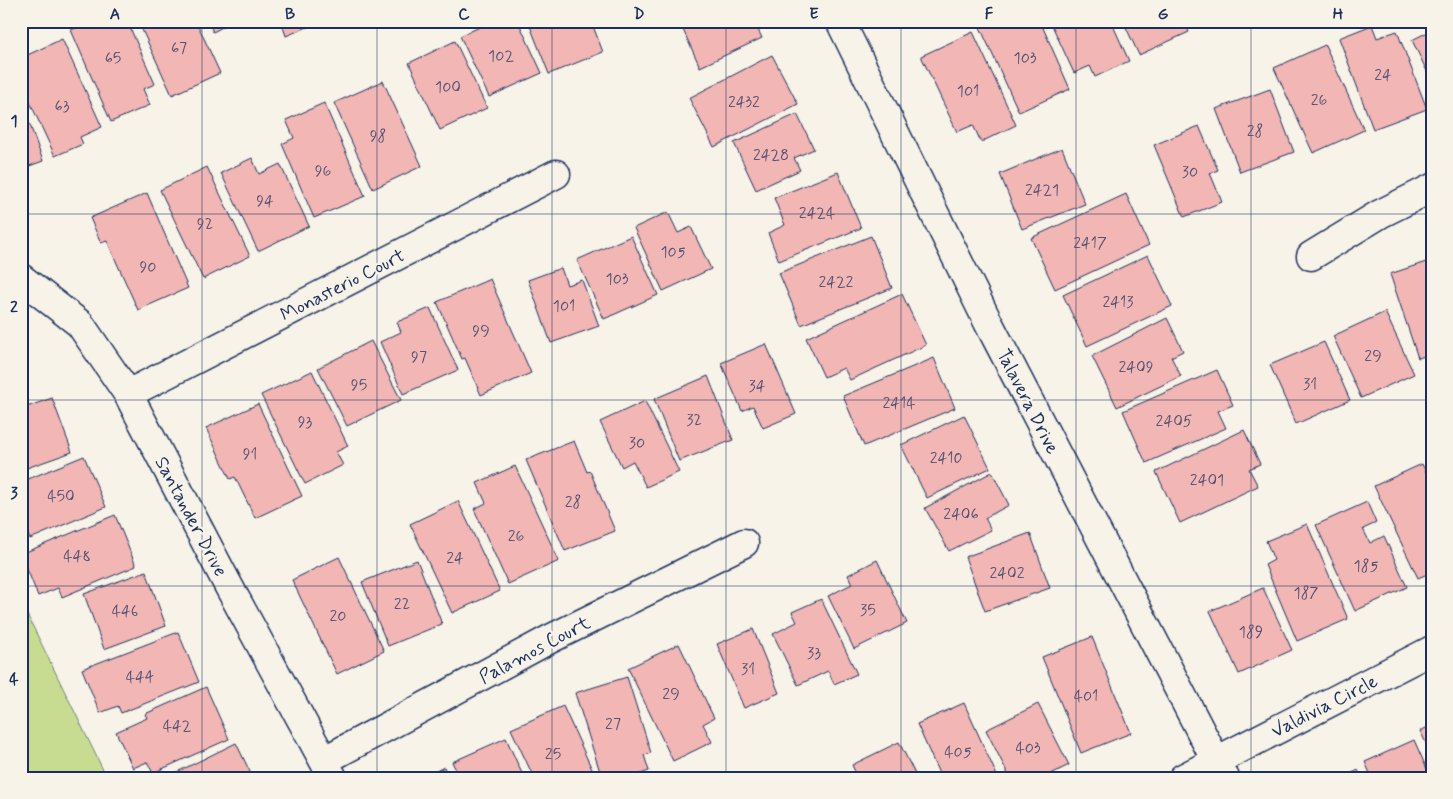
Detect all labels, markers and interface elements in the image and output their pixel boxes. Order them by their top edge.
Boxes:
text: A [110,4,120,25]
text: B [285,4,295,25]
text: C [458,4,470,25]
text: D [633,4,645,25]
text: E [809,4,819,25]
text: F [985,4,994,25]
text: G [1158,4,1169,25]
text: H [1333,4,1344,25]
house number: 67 [171,38,187,59]
house number: 102 [488,46,514,67]
house number: 65 [105,48,121,69]
house number: 103 [1014,48,1037,69]
house number: 24 [1374,65,1392,86]
house number: 100 [435,77,461,98]
house number: 101 [957,81,979,102]
house number: 26 [1311,90,1327,111]
house number: 2432 [728,92,760,113]
house number: 63 [55,96,70,117]
text: 1 [10,111,18,132]
house number: 28 [1247,121,1263,142]
house number: 98 [370,126,386,147]
house number: 2428 [753,145,789,166]
house number: 96 [315,161,331,182]
house number: 30 [1182,162,1198,183]
house number: 2421 [1025,180,1059,201]
house number: 94 [256,191,274,212]
house number: 2424 [799,203,835,224]
house number: 92 [197,214,213,235]
house number: 2417 [1073,233,1107,254]
house number: 105 [660,242,686,263]
street label: Monasterio Court [276,243,409,327]
house number: 90 [139,257,157,278]
house number: 103 [606,269,629,290]
house number: 2422 [819,272,854,293]
house number: 2413 [1102,292,1134,313]
house number: 101 [553,296,575,317]
text: 2 [10,297,18,318]
house number: 99 [472,321,490,342]
street label: Talavera Drive [990,345,1065,459]
house number: 29 [1364,346,1382,367]
house number: 97 [411,347,427,368]
house number: 2409 [1118,357,1154,378]
house number: 31 [1303,374,1317,395]
house number: 95 [351,375,367,396]
house number: 34 [749,376,766,397]
house number: 2414 [882,393,916,414]
house number: 32 [686,410,702,431]
house number: 2405 [1156,411,1192,432]
house number: 93 [298,412,313,433]
house number: 30 [629,433,645,454]
house number: 91 [243,444,257,465]
house number: 2410 [930,448,962,469]
street label: Santander Drive [149,452,233,581]
house number: 2401 [1190,470,1224,491]
text: 3 [10,483,18,504]
house number: 450 [47,486,75,507]
house number: 28 [565,492,581,513]
house number: 2406 [943,504,979,525]
house number: 26 [508,526,524,547]
house number: 448 [63,546,91,567]
house number: 24 [446,548,464,569]
house number: 185 [1354,556,1379,577]
house number: 2402 [989,563,1025,584]
house number: 187 [1294,583,1318,604]
house number: 22 [394,594,410,615]
house number: 35 [860,600,876,621]
house number: 446 [112,601,138,622]
house number: 20 [330,606,347,627]
street label: Palamos Court [475,611,595,690]
house number: 189 [1239,622,1263,643]
house number: 33 [807,643,821,664]
house number: 31 [741,659,755,680]
house number: 444 [126,667,154,688]
text: 4 [9,669,19,690]
street label: Valdivia Circle [1267,669,1382,744]
house number: 29 [662,684,680,705]
house number: 401 [1074,686,1098,707]
house number: 27 [605,714,621,735]
house number: 442 [163,716,192,737]
house number: 403 [1016,738,1041,759]
house number: 405 [944,742,972,763]
house number: 25 [545,744,561,765]

